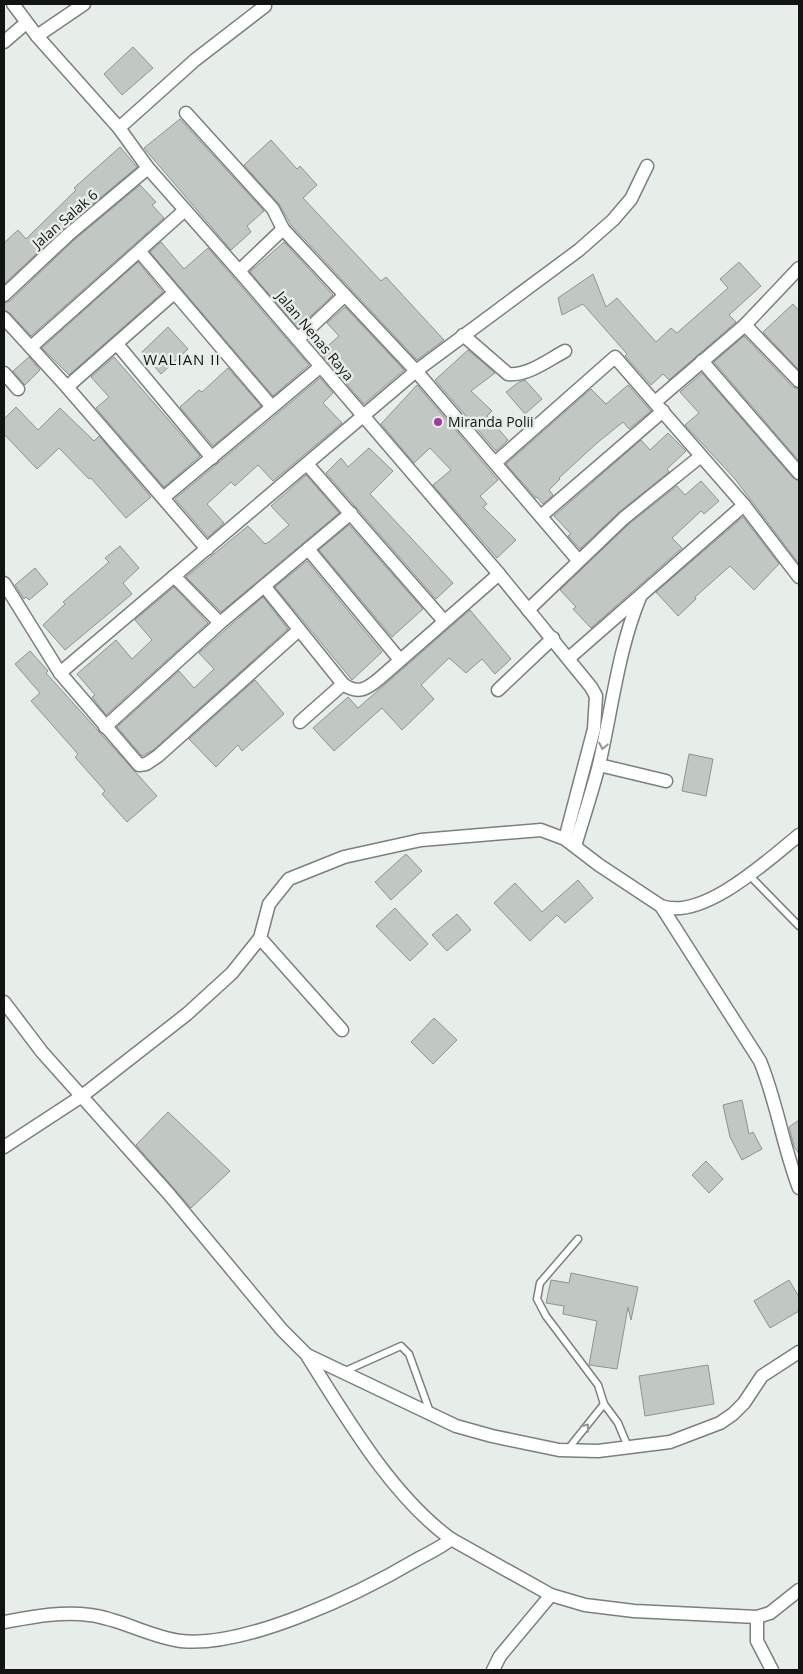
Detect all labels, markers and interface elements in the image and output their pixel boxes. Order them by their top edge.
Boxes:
street label: Jalan Salak 6 [26,185,101,254]
street label: Jalan Nenas Raya [271,285,358,384]
district label: WALIAN II [143,349,221,369]
place label: Miranda Polii [448,412,534,431]
marker: Miranda Polii [432,416,444,428]
one-way arrow [598,741,608,750]
one-way arrow [580,1424,588,1433]

